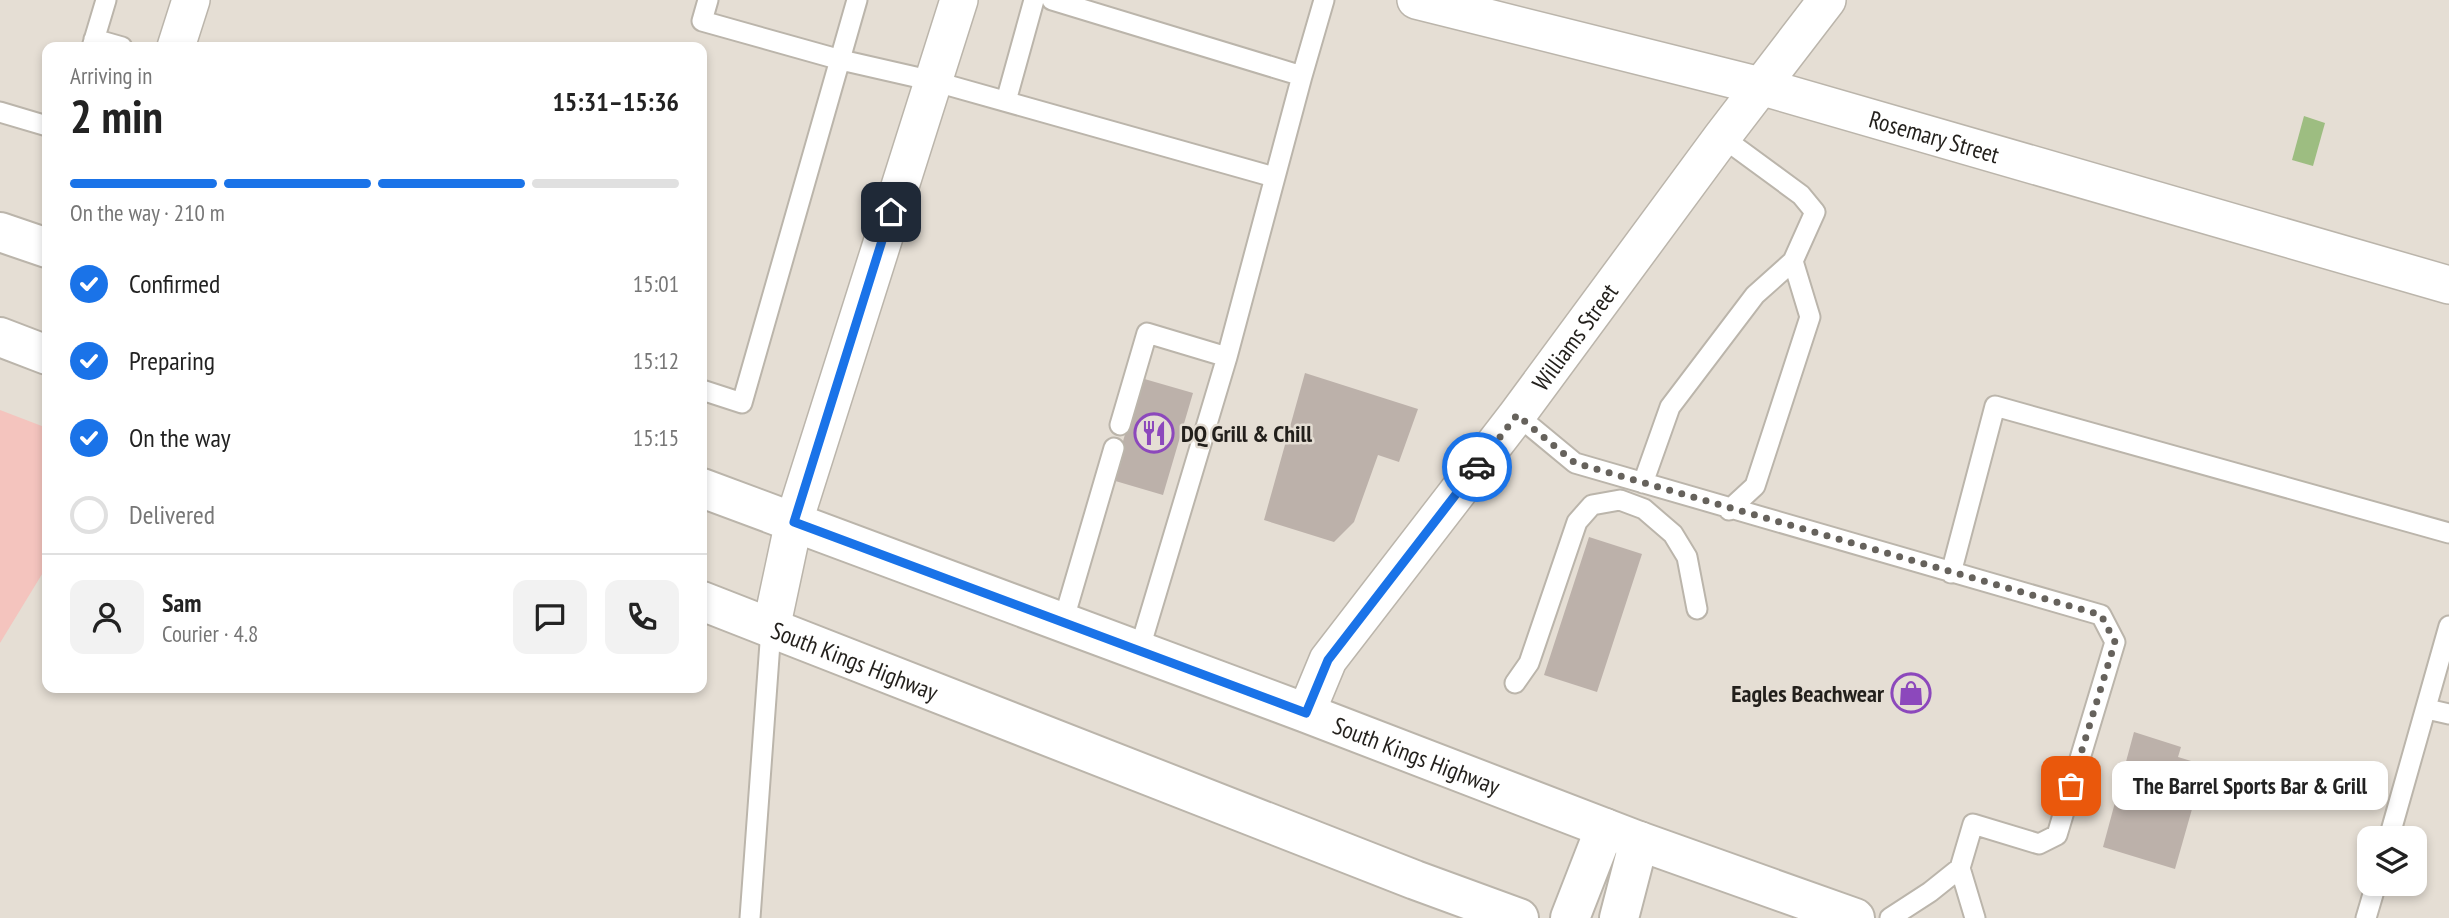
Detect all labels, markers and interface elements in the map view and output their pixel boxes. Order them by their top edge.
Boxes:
text: Arriving in [70,61,152,90]
text: 15:31–15:36 [552,85,679,118]
text: 2 min [70,86,163,146]
street label: Rosemary Street [1866,103,2003,170]
pin [861,182,921,242]
icon: home [872,193,910,231]
text: On the way · 210 m [70,198,225,227]
icon: check [70,265,108,303]
text: Confirmed [129,267,220,300]
text: 15:01 [633,269,679,298]
street label: Williams Street [1525,277,1625,397]
icon: check [70,342,108,380]
text: Preparing [129,344,215,377]
text: 15:12 [633,346,679,375]
restaurant icon: DQ Grill & Chill [1133,412,1175,454]
place label: DQ Grill & Chill [1181,418,1312,449]
icon: check [70,419,108,457]
text: On the way [129,421,231,454]
text: 15:15 [633,423,679,452]
courier [1442,432,1512,502]
icon: car [1458,448,1496,486]
text: Delivered [129,498,215,531]
button: person [70,580,144,654]
button: chat [513,580,587,654]
button: phone [605,580,679,654]
text: Sam [162,586,201,619]
street label: South Kings Highway [767,614,943,707]
text: Courier · 4.8 [162,619,258,648]
shop icon: Eagles Beachwear [1890,672,1932,714]
place label: Eagles Beachwear [1731,678,1885,709]
street label: South Kings Highway [1329,709,1504,802]
pin [2041,756,2101,816]
callout: The Barrel Sports Bar & Grill [2113,762,2390,810]
icon: bag [2052,767,2090,805]
text: The Barrel Sports Bar & Grill [2133,771,2367,800]
map controls [2357,826,2427,896]
button: layers [2357,826,2427,896]

